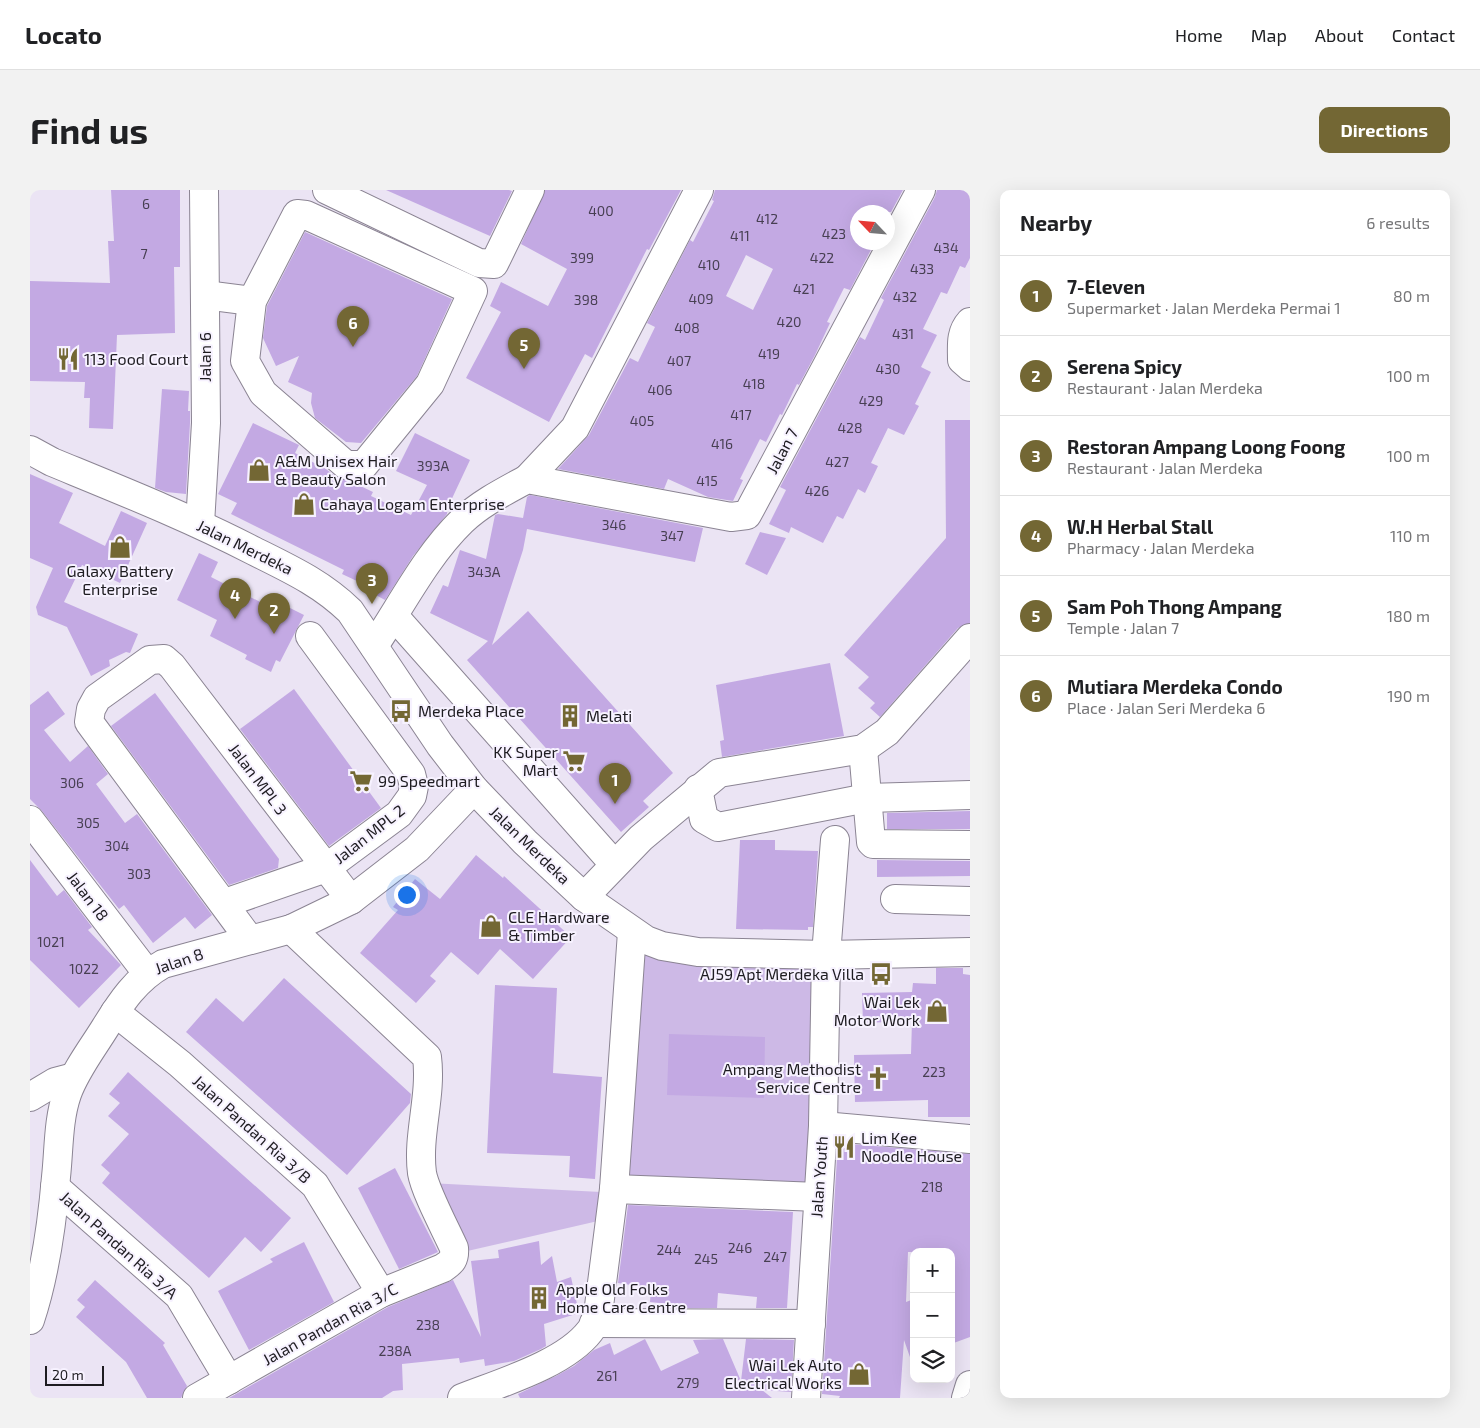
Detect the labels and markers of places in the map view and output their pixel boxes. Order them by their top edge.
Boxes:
pin: 6 [337,306,369,347]
pin: 5 [508,328,540,369]
restaurant icon: 113 Food Court [55,346,81,372]
place label: 113 Food Court [84,349,188,368]
place label: A&M Unisex Hair & Beauty Salon [275,451,398,488]
shop icon: A&M Unisex Hair & Beauty Salon [246,457,272,483]
shop icon: Cahaya Logam Enterprise [291,491,317,517]
place label: Cahaya Logam Enterprise [320,494,505,513]
shop icon: Galaxy Battery Enterprise [107,534,133,560]
place label: Galaxy Battery Enterprise [67,561,174,598]
pin: 3 [356,563,388,604]
pin: 4 [219,578,251,619]
pin: 2 [258,593,290,634]
bus stop icon: Merdeka Place [388,698,414,724]
place label: Merdeka Place [418,701,524,720]
building icon: Melati [557,703,583,729]
place label: Melati [586,706,632,725]
place label: KK Super Mart [493,742,559,779]
supermarket icon: KK Super Mart [561,748,587,774]
pin: 1 [599,763,631,804]
supermarket icon: 99 Speedmart [348,768,374,794]
place label: 99 Speedmart [378,771,480,790]
place label: CLE Hardware & Timber [508,907,610,944]
shop icon: CLE Hardware & Timber [478,913,504,939]
bus stop icon: AJ59 Apt Merdeka Villa [868,961,894,987]
place label: AJ59 Apt Merdeka Villa [700,964,864,983]
place label: Wai Lek Motor Work [834,992,920,1029]
shop icon: Wai Lek Motor Work [924,998,950,1024]
place label: Ampang Methodist Service Centre [723,1059,861,1096]
church icon: Ampang Methodist Service Centre [865,1065,891,1091]
place label: Lim Kee Noodle House [861,1128,962,1165]
restaurant icon: Lim Kee Noodle House [831,1134,857,1160]
place label: Apple Old Folks Home Care Centre [556,1279,686,1316]
building icon: Apple Old Folks Home Care Centre [526,1285,552,1311]
place label: Wai Lek Auto Electrical Works [724,1355,842,1392]
shop icon: Wai Lek Auto Electrical Works [846,1361,872,1387]

